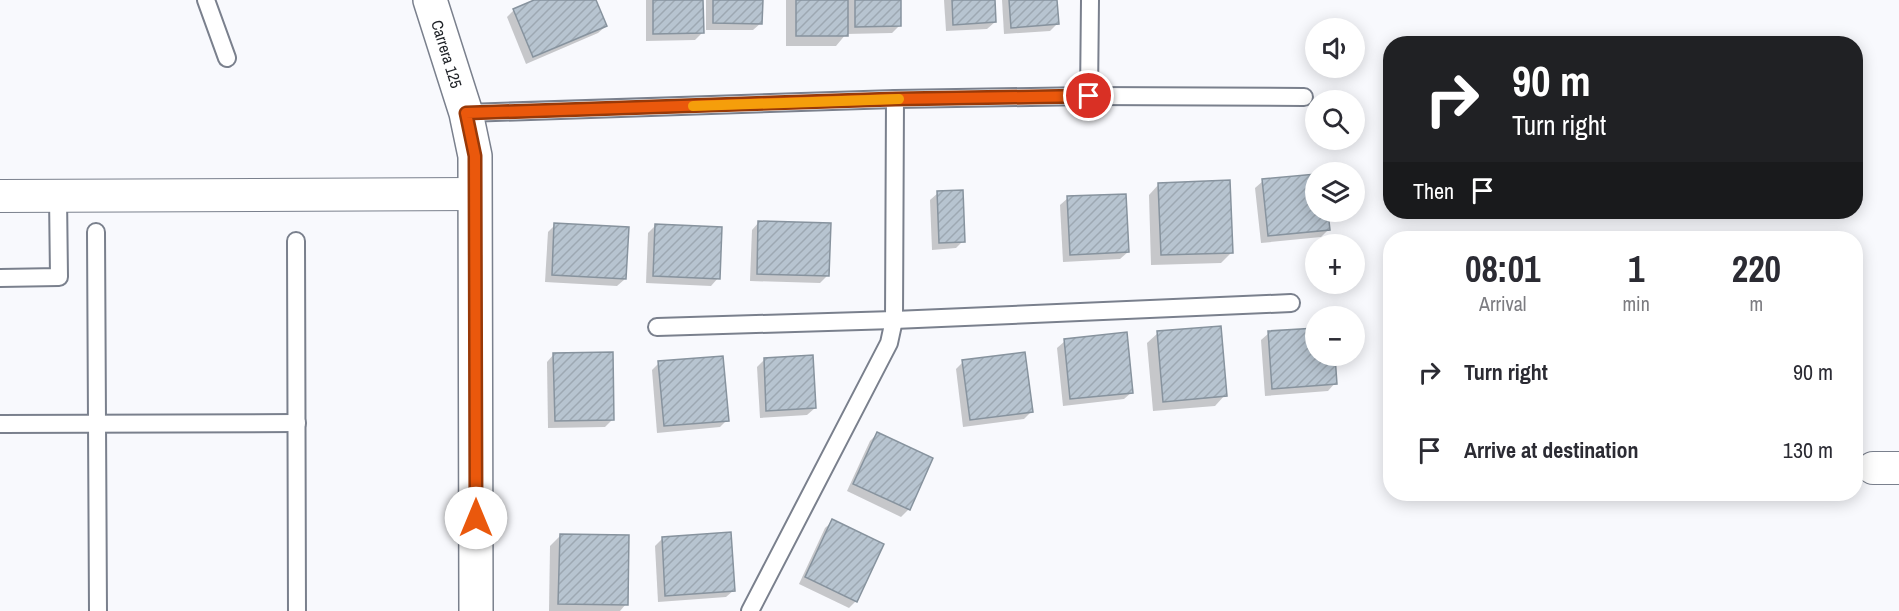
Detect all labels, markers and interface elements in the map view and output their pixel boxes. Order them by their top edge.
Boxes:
street label: Carrera 125 [426,17,468,91]
map controls [1305,18,1365,366]
button: sound [1305,18,1365,78]
text: 90 m [1512,53,1591,109]
icon: right [1413,60,1491,138]
pin [1063,70,1114,121]
icon: arrive [1072,79,1105,112]
button: search [1305,90,1365,150]
text: Turn right [1512,107,1606,143]
button: layers [1305,162,1365,222]
icon: arrive [1466,174,1499,207]
text: Then [1413,176,1454,206]
button: + [1305,234,1365,294]
text: 08:01 [1465,245,1540,293]
text: 1 [1628,245,1644,293]
text: 220 [1732,245,1781,293]
text: Arrival [1479,290,1526,317]
text: min [1622,290,1650,317]
text: m [1750,290,1763,317]
button: − [1305,306,1365,366]
icon: right [1413,356,1446,389]
text: Turn right [1464,357,1548,387]
text: 90 m [1793,357,1833,387]
icon: arrive [1413,434,1446,467]
text: Arrive at destination [1464,435,1638,465]
text: 130 m [1783,435,1833,465]
position arrow [444,486,508,550]

